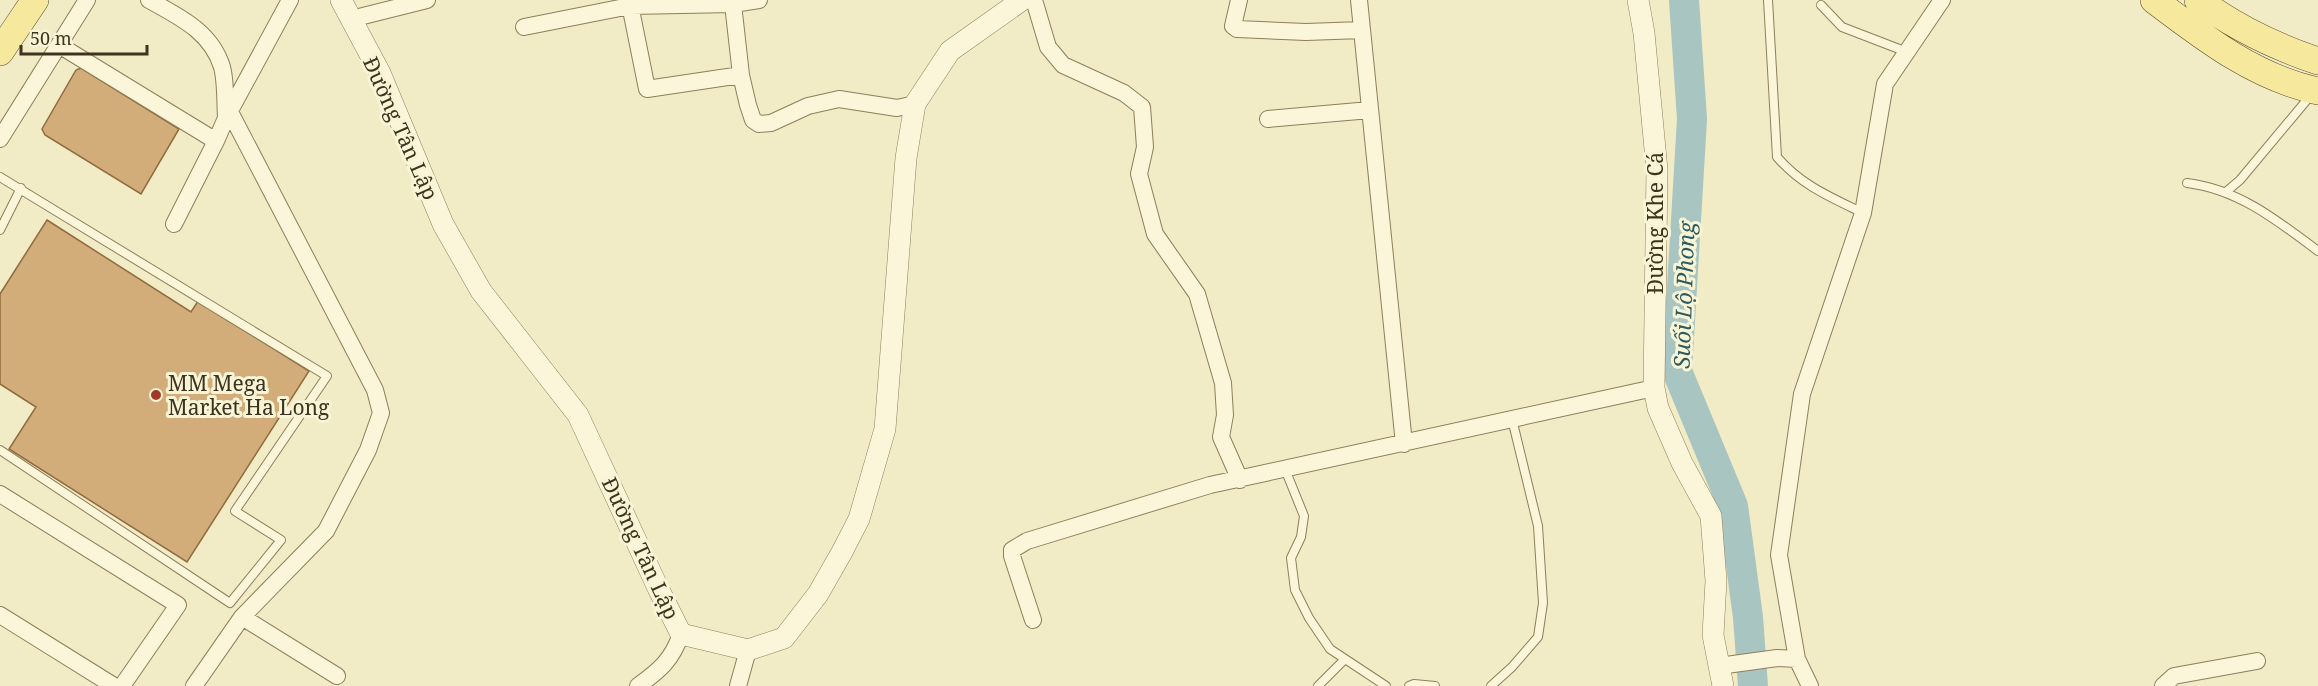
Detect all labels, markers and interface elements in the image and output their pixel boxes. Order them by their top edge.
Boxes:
scale bar [21,18,147,56]
text: 50 m [30,26,72,50]
street label: Đường Tân Lập [357,52,445,204]
street label: Đường Khe Cá [1641,152,1669,294]
water label: Suối Lộ Phong [1665,219,1701,369]
place label: MM Mega Market Ha Long [168,369,330,421]
marker: MM Mega Market Ha Long [149,388,163,402]
street label: Đường Tân Lập [596,472,686,624]

